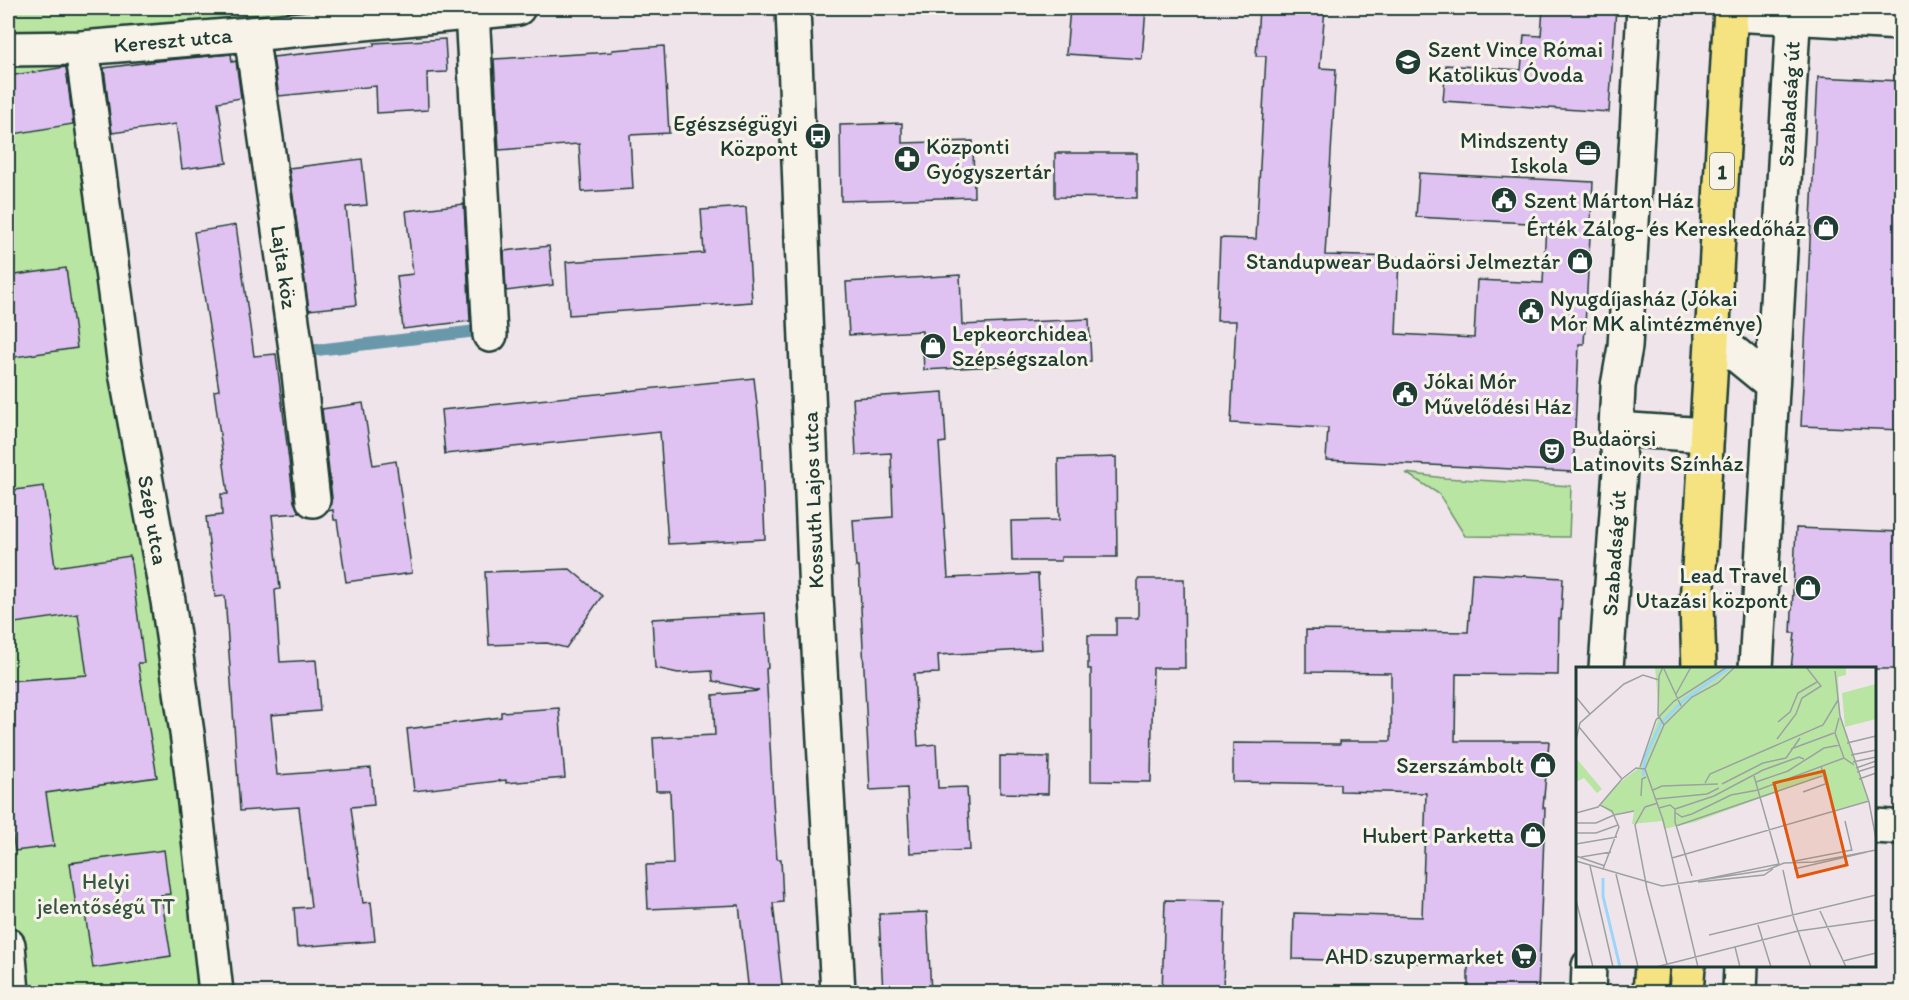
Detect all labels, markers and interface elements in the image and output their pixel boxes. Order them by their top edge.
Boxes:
street label: Kereszt utca [113,21,234,59]
place label: Szent Vince Római Katolikus Óvoda [1428,36,1603,88]
street label: Szabadság út [1772,40,1806,168]
school or university icon: Szent Vince Római Katolikus Óvoda [1393,47,1423,77]
place label: Egészségügyi Központ [673,110,798,162]
bus stop icon: Egészségügyi Központ [803,121,833,151]
place label: Mindszenty Iskola [1460,127,1569,179]
place label: Központi Gyógyszertár [926,133,1052,185]
office icon: Mindszenty Iskola [1573,138,1603,168]
pharmacy icon: Központi Gyógyszertár [892,144,922,174]
road number: 1 [1710,153,1734,189]
public building icon: Szent Márton Ház [1489,185,1519,215]
place label: Szent Márton Ház [1524,187,1694,214]
shop icon: Érték Zálog- és Kereskedőház [1811,213,1841,243]
place label: Érték Zálog- és Kereskedőház [1526,215,1806,242]
street label: Lajta köz [265,223,303,311]
shop icon: Standupwear Budaörsi Jelmeztár [1565,246,1595,276]
place label: Standupwear Budaörsi Jelmeztár [1246,248,1561,275]
place label: Nyugdíjasház (Jókai Mór MK alintézménye) [1550,285,1763,337]
public building icon: Nyugdíjasház (Jókai Mór MK alintézménye) [1516,296,1546,326]
place label: Lepkeorchidea Szépségszalon [952,320,1088,372]
shop icon: Lepkeorchidea Szépségszalon [918,331,948,361]
place label: Jókai Mór Művelődési Ház [1424,368,1571,420]
public building icon: Jókai Mór Művelődési Ház [1390,379,1420,409]
street label: Kossuth Lajos utca [796,410,830,589]
place label: Budaörsi Latinovits Színház [1572,425,1744,477]
theatre icon: Budaörsi Latinovits Színház [1537,436,1567,466]
street label: Szép utca [132,473,174,567]
street label: Szabadság út [1596,489,1632,617]
place label: Lead Travel Utazási központ [1636,562,1788,614]
shop icon: Lead Travel Utazási központ [1793,573,1823,603]
inset map [1576,667,1876,967]
shop icon: Szerszámbolt [1528,750,1558,780]
place label: Szerszámbolt [1396,752,1524,779]
shop icon: Hubert Parketta [1518,820,1548,850]
place label: Hubert Parketta [1362,822,1514,849]
park label: Helyi jelentőségű TT [36,868,176,920]
supermarket icon: AHD szupermarket [1509,941,1539,971]
place label: AHD szupermarket [1325,943,1504,970]

